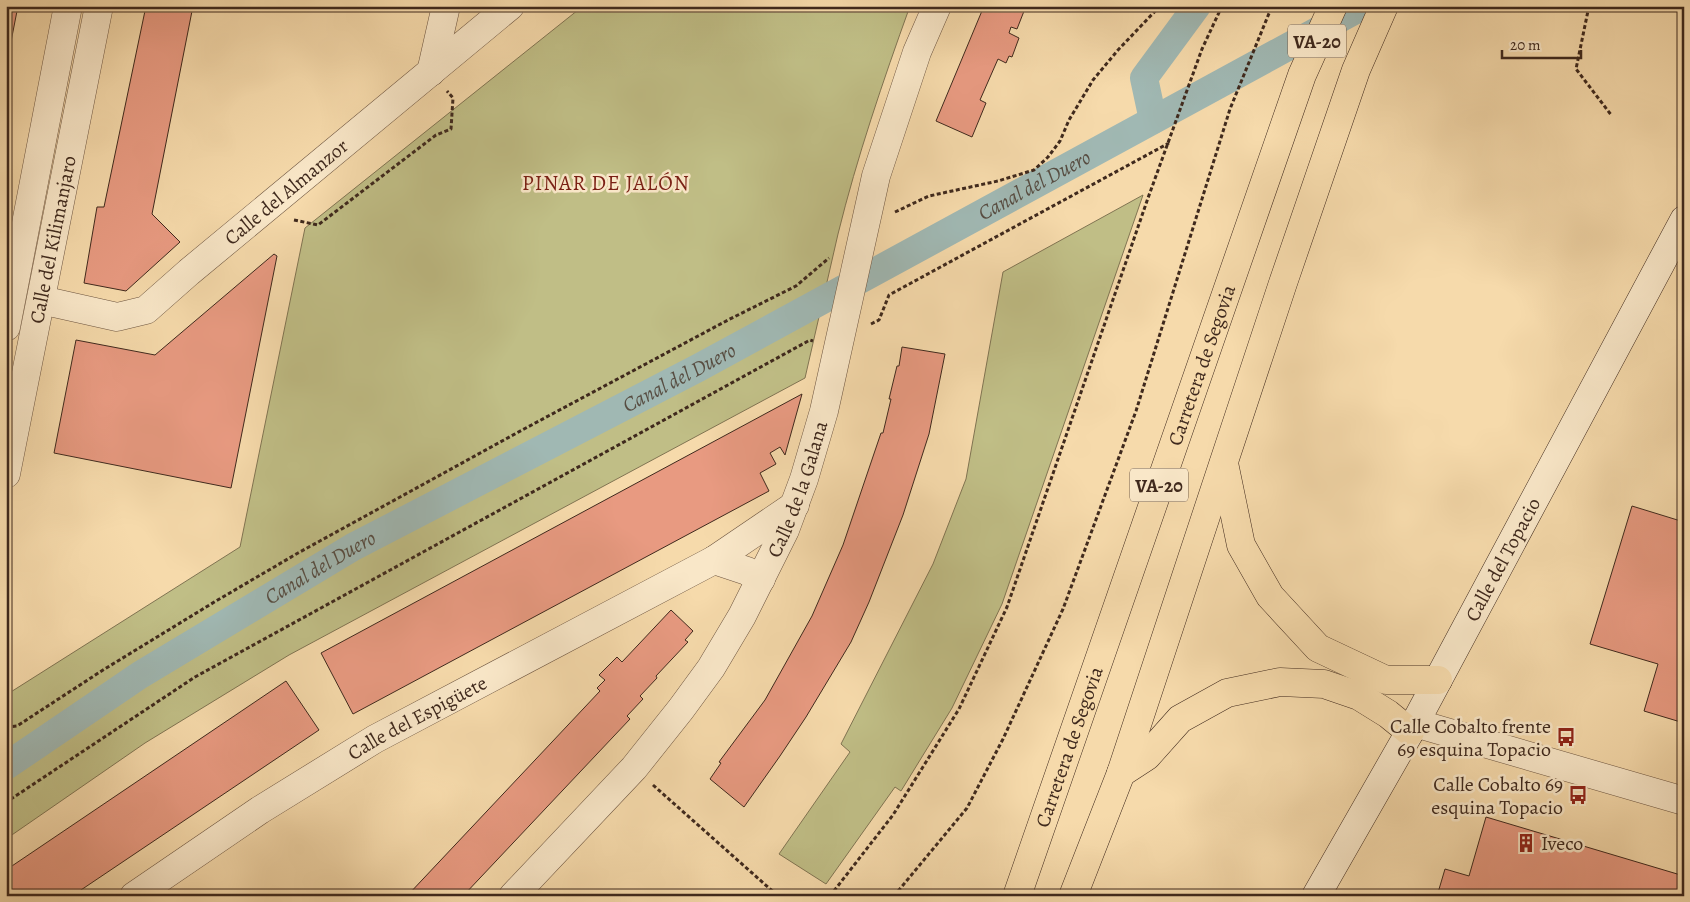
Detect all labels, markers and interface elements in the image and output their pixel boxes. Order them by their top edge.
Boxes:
road number: VA-20 [1288,24,1346,58]
scale bar [1502,28,1581,60]
text: 20 m [1510,35,1541,55]
street label: Calle del Almanzor [219,133,354,251]
water label: Canal del Duero [973,143,1096,227]
street label: Calle del Kilimanjaro [23,153,83,326]
district label: PINAR DE JALÓN [522,169,690,197]
street label: Carretera de Segovia [1161,281,1242,449]
water label: Canal del Duero [618,336,741,419]
street label: Calle de la Galana [761,417,835,562]
road number: VA-20 [1130,468,1188,502]
street label: Calle del Topacio [1459,493,1547,626]
water label: Canal del Duero [259,524,381,611]
street label: Carretera de Segovia [1029,662,1110,831]
street label: Calle del Espigüete [343,669,492,767]
place label: Calle Cobalto frente 69 esquina Topacio [1390,713,1551,763]
bus stop icon: Calle Cobalto frente 69 esquina Topacio [1555,726,1577,748]
place label: Calle Cobalto 69 esquina Topacio [1431,771,1563,821]
bus stop icon: Calle Cobalto 69 esquina Topacio [1567,784,1589,806]
place label: Iveco [1541,830,1583,857]
building icon: Iveco [1515,832,1537,854]

